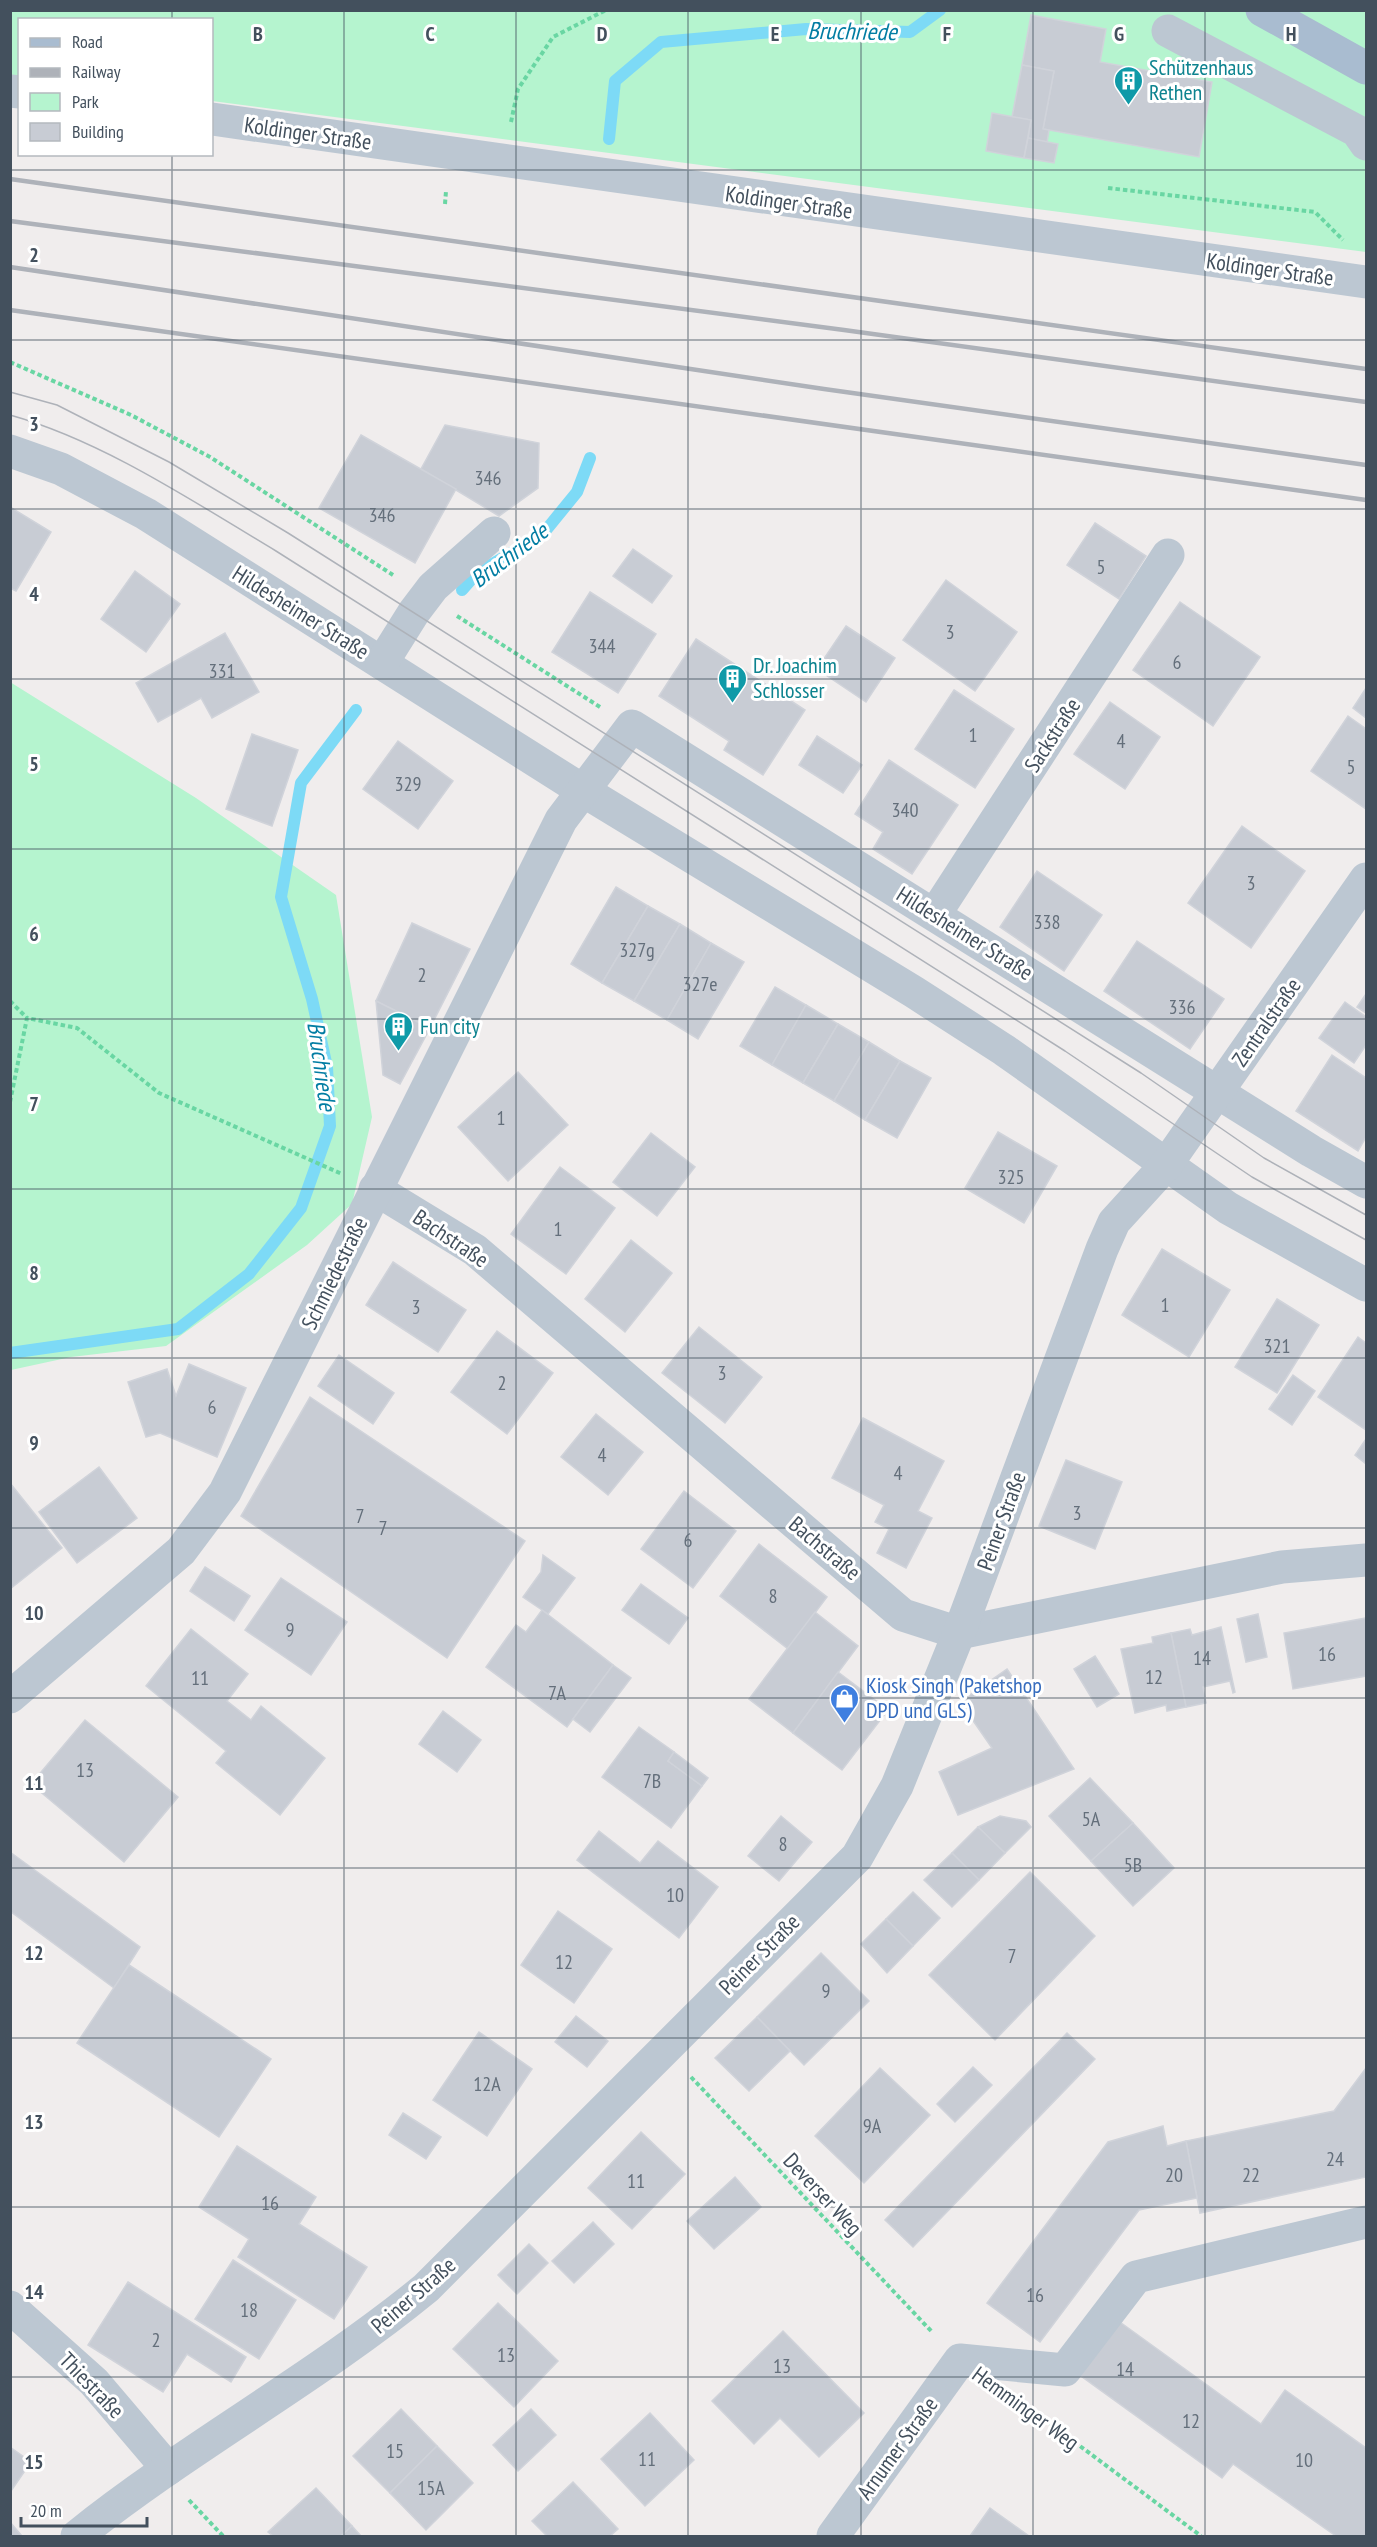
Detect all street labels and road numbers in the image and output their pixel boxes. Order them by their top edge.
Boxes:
street label: Koldinger Straße [243,110,373,156]
street label: Koldinger Straße [724,179,854,225]
street label: Koldinger Straße [1205,246,1335,292]
street label: Hildesheimer Straße [228,559,374,665]
street label: Sackstraße [1018,693,1086,777]
street label: Hildesheimer Straße [892,880,1038,986]
street label: Zentralstraße [1225,972,1307,1072]
street label: Bachstraße [408,1203,494,1273]
street label: Schmiedestraße [295,1212,373,1334]
street label: Peiner Straße [970,1468,1032,1574]
street label: Bachstraße [784,1510,866,1586]
street label: Peiner Straße [713,1908,805,2000]
street label: Deverser Weg [778,2147,868,2241]
street label: Peiner Straße [365,2251,461,2339]
street label: Thiestraße [54,2346,130,2424]
street label: Hemminger Weg [967,2360,1085,2456]
street label: Arnumer Straße [850,2391,944,2505]

